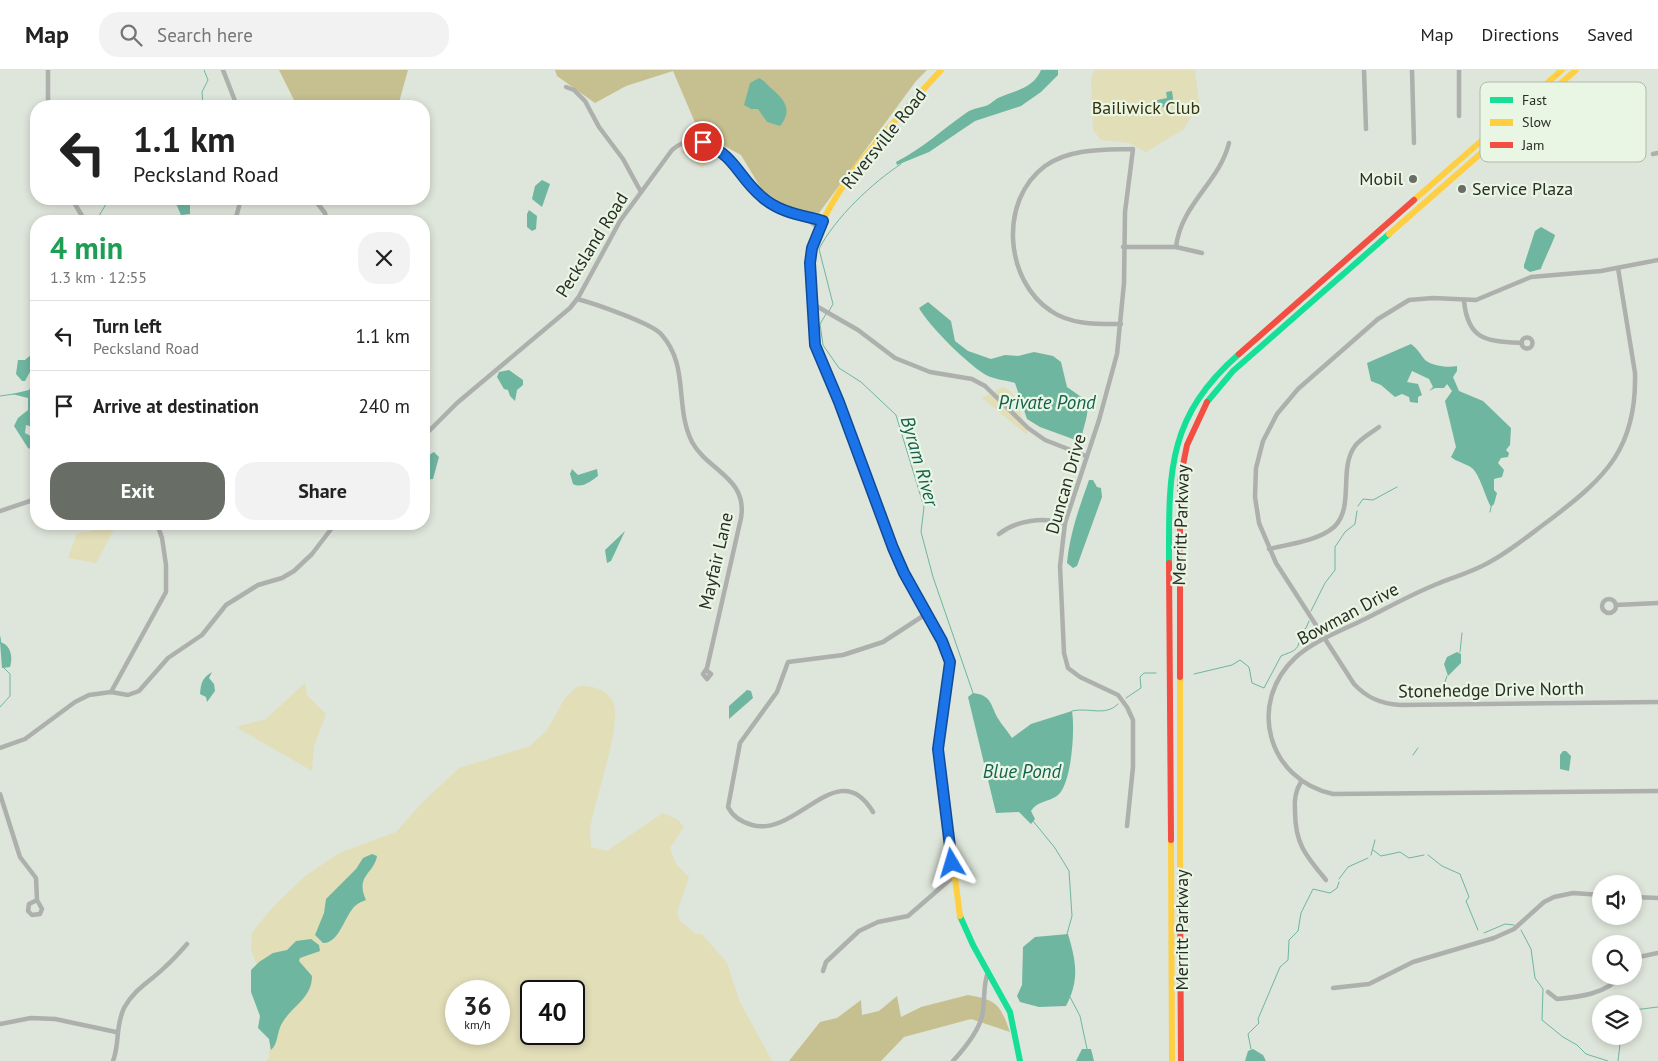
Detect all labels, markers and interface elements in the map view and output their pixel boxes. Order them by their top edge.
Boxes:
search box [99,12,449,57]
text: Map [25,19,69,50]
icon: search [117,21,145,49]
text: Search here [157,23,253,47]
text: Map [1421,23,1453,46]
text: Directions [1481,23,1559,46]
text: Saved [1587,23,1633,46]
legend [1480,82,1646,162]
street label: Riversville Road [836,84,931,194]
text: Fast [1522,91,1547,109]
park label: Bailiwick Club [1092,96,1200,119]
text: Slow [1522,113,1552,131]
text: 1.1 km [133,116,236,162]
icon: left [50,120,115,185]
pin [682,121,724,163]
icon: arrive [689,128,717,156]
text: Jam [1521,136,1544,154]
text: Pecksland Road [133,160,279,188]
place label: Mobil [1359,167,1404,190]
marker: Mobil [1407,173,1419,185]
place label: Service Plaza [1472,177,1573,200]
marker: Service Plaza [1456,183,1468,195]
street label: Pecksland Road [550,188,633,301]
text: 4 min [50,228,123,267]
button: close [358,232,410,284]
text: 1.3 km · 12:55 [50,267,147,287]
text: Turn left [93,314,162,338]
icon: left [50,322,78,350]
text: 1.1 km [356,324,410,348]
text: Pecksland Road [93,338,199,358]
water label: Private Pond [998,390,1097,414]
icon: arrive [50,392,78,420]
text: Arrive at destination [93,394,259,418]
text: 240 m [358,394,410,418]
water label: Byram River [896,413,945,510]
street label: Duncan Drive [1040,431,1091,537]
button: Exit [50,462,225,520]
button: Share [235,462,410,520]
street label: Merritt Parkway [1167,463,1194,586]
street label: Mayfair Lane [693,510,738,612]
street label: Bowman Drive [1293,577,1402,650]
street label: Stonehedge Drive North [1398,676,1584,703]
water label: Blue Pond [983,759,1063,783]
position arrow [925,836,977,888]
street label: Merritt Parkway [1170,869,1193,991]
map controls [1592,875,1642,1045]
button: sound [1592,875,1642,925]
button: search [1592,935,1642,985]
speed limit sign: 40 [520,980,585,1045]
text: 36 [463,990,492,1022]
button: layers [1592,995,1642,1045]
text: km/h [464,1017,491,1032]

